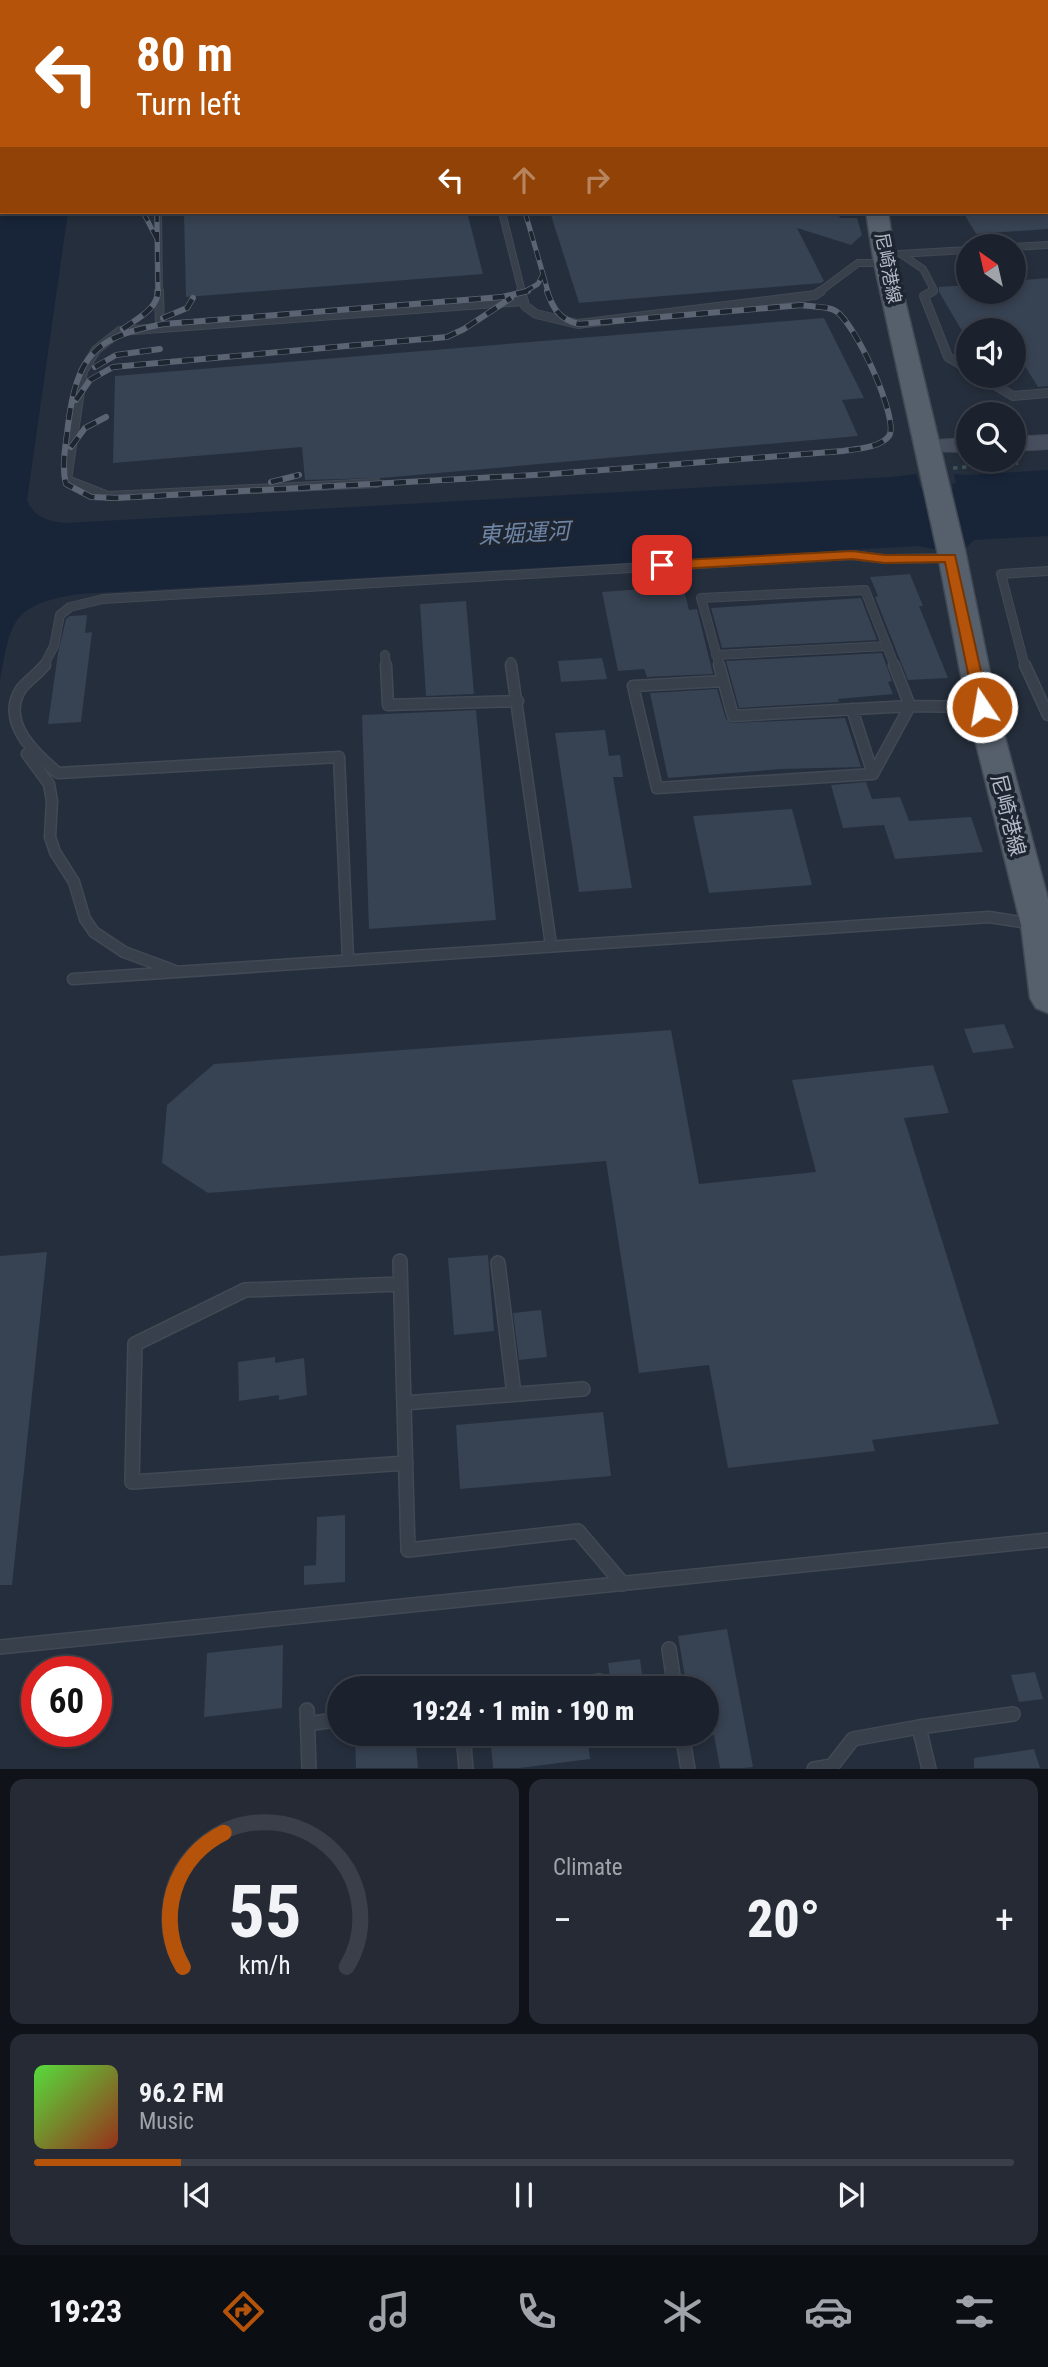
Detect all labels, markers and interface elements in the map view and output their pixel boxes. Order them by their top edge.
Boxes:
text: 80 m [136,26,233,83]
icon: left [21,28,112,119]
text: Turn left [136,85,241,123]
icon: left [432,161,470,199]
icon: ahead [505,161,543,199]
icon: right [578,161,616,199]
street label: 尼崎港線 [871,231,906,305]
north arrow [956,234,1026,304]
map controls [956,234,1026,472]
button: sound [956,318,1026,388]
button: search [956,402,1026,472]
water label: 東堀運河 [477,517,575,549]
pin [632,535,692,595]
icon: arrive [643,546,681,584]
position arrow [945,670,1019,744]
street label: 尼崎港線 [986,771,1030,859]
speed limit sign: 60 [21,1656,112,1747]
text: 19:24 · 1 min · 190 m [412,1696,634,1726]
text: Climate [553,1854,623,1881]
text: 55 [228,1870,301,1956]
text: 20° [747,1889,820,1950]
text: − [553,1898,572,1942]
text: + [995,1898,1014,1942]
text: km/h [239,1951,290,1980]
text: 96.2 FM [139,2078,224,2108]
text: Music [139,2108,194,2135]
icon: previous [178,2176,216,2214]
icon: pause [505,2176,543,2214]
icon: next [832,2176,870,2214]
icon: directions [219,2287,268,2336]
icon: music [365,2287,414,2336]
icon: phone [512,2287,561,2336]
icon: climate [658,2287,707,2336]
icon: car [804,2287,853,2336]
icon: filters [950,2287,999,2336]
text: 19:23 [49,2292,122,2330]

